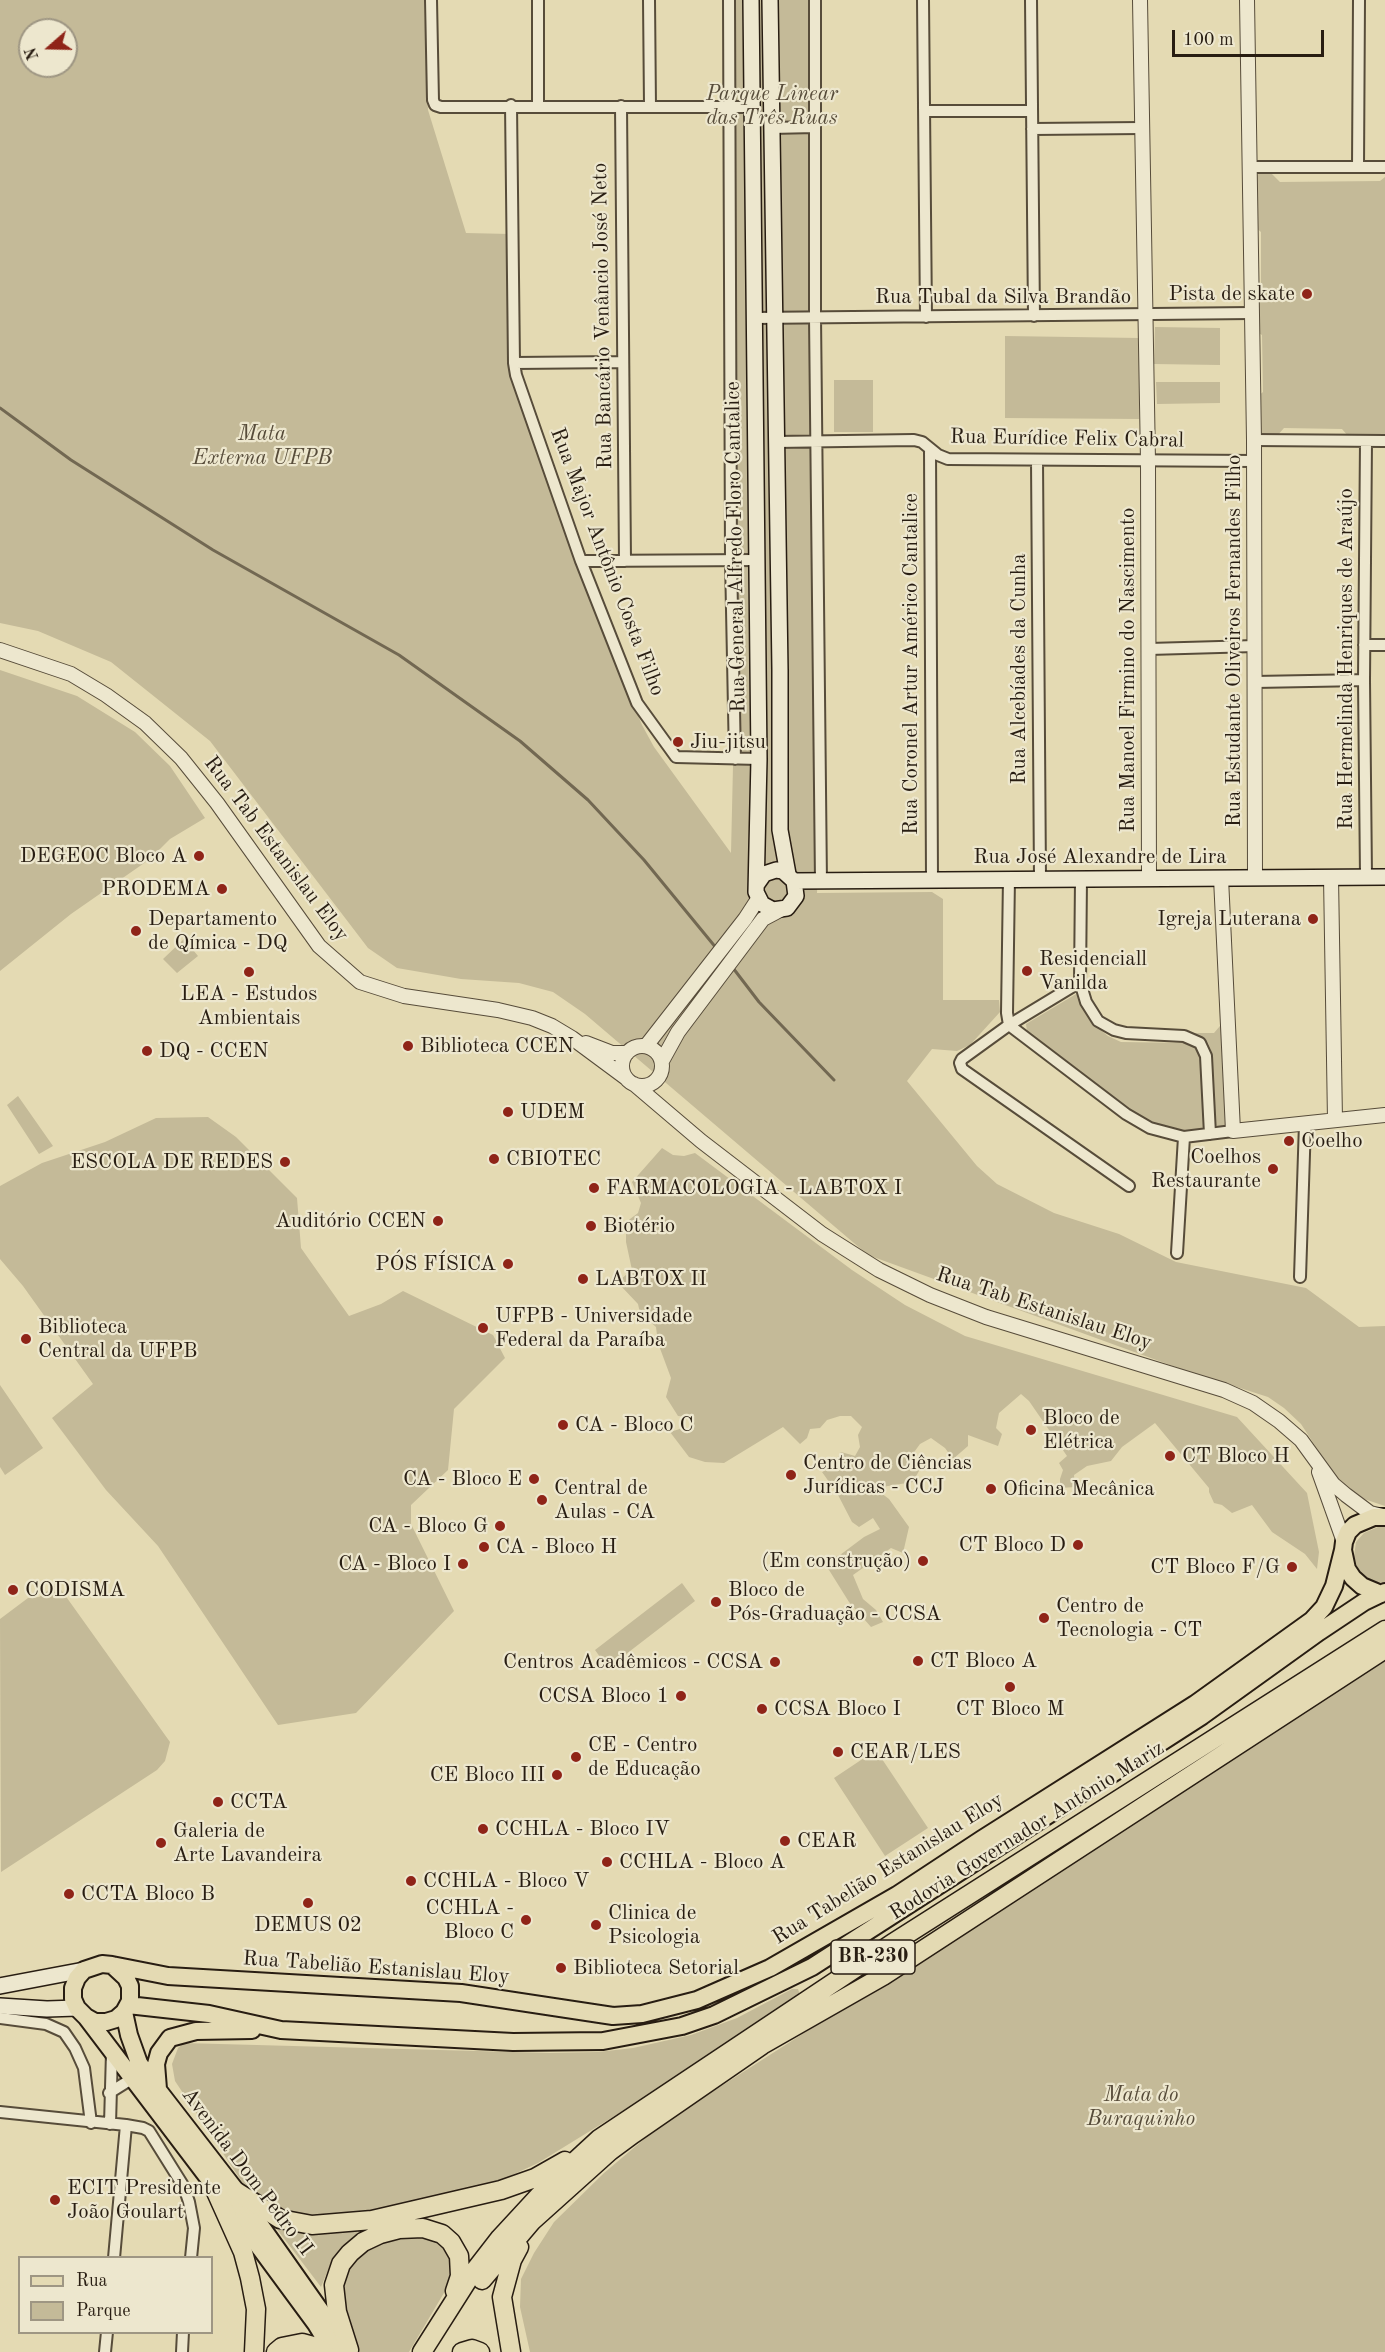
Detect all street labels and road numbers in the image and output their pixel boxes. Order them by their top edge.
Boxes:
street label: Rua Bancário Venâncio José Neto [588,162,618,470]
street label: Rua Tubal da Silva Brandão [875,284,1131,310]
street label: Rua General Alfredo Floro Cantalice [721,381,751,713]
street label: Rua Major Antônio Costa Filho [544,424,670,700]
street label: Rua Eurídice Felix Cabral [950,424,1184,454]
street label: Rua Estudante Oliveiros Fernandes Filho [1221,455,1247,827]
street label: Rua Hermelinda Henriques de Araújo [1333,488,1359,830]
street label: Rua Coronel Artur Américo Cantalice [898,493,924,835]
street label: Rua Manoel Firmino do Nascimento [1115,507,1141,833]
street label: Rua Alcebíades da Cunha [1006,553,1032,785]
street label: Rua Tab Estanislau Eloy [198,751,354,947]
street label: Rua José Alexandre de Lira [973,844,1227,870]
street label: Rua Tab Estanislau Eloy [933,1262,1155,1356]
street label: Rodovia Governador Antônio Mariz [885,1736,1169,1926]
street label: Rua Tabelião Estanislau Eloy [768,1787,1008,1951]
road number: BR-230 [831,1940,915,1974]
street label: Rua Tabelião Estanislau Eloy [242,1946,510,1990]
street label: Avenida Dom Pedro II [176,2083,318,2261]

